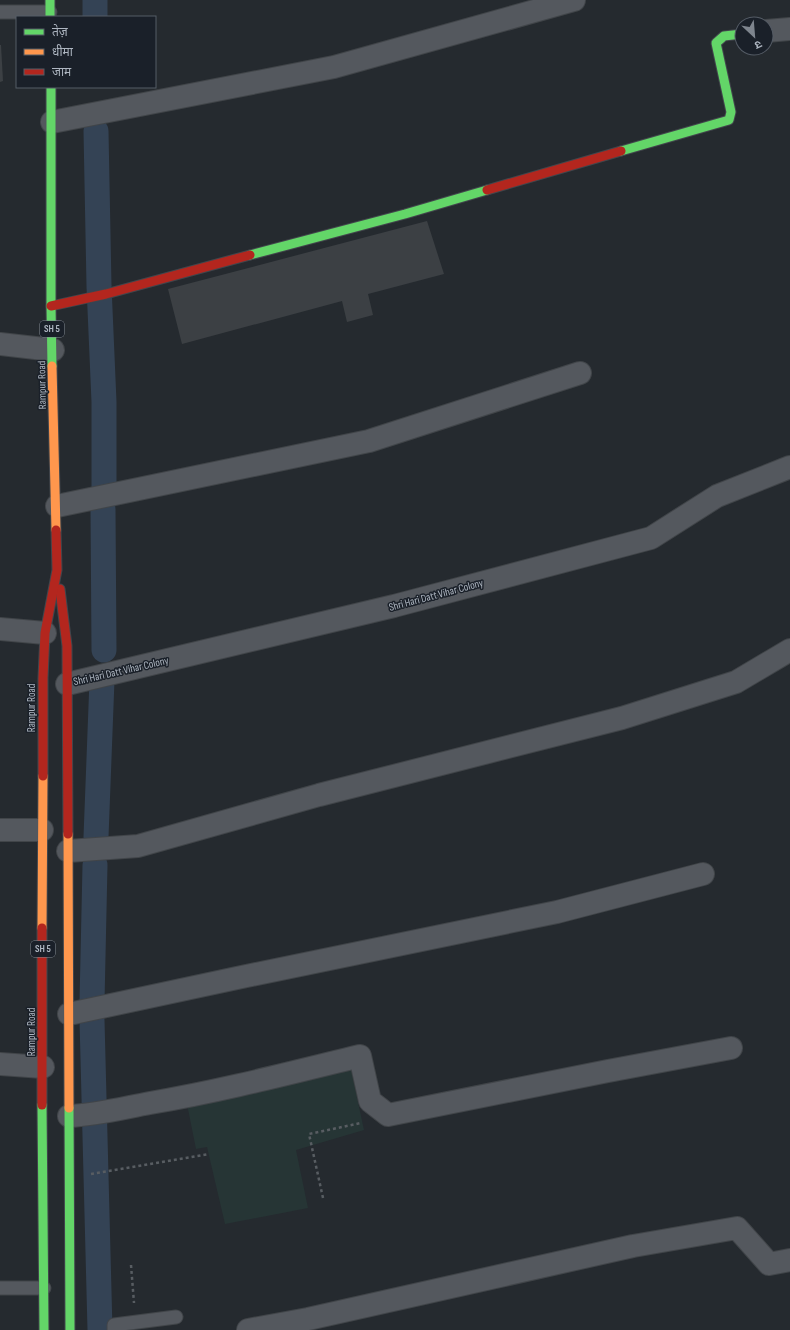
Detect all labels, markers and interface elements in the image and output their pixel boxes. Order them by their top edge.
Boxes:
legend [16,16,156,88]
north arrow [734,16,774,56]
text: तेज़ [52,24,69,40]
text: उ [752,37,764,52]
text: धीमा [52,44,74,60]
text: जाम [52,65,72,80]
road number: SH 5 [40,321,64,337]
street label: Rampur Road [35,360,49,409]
street label: Shri Hari Datt Vihar Colony [387,576,485,614]
street label: Shri Hari Datt Vihar Colony [72,654,171,688]
street label: Rampur Road [25,683,38,732]
road number: SH 5 [31,941,55,957]
street label: Rampur Road [25,1007,38,1056]

